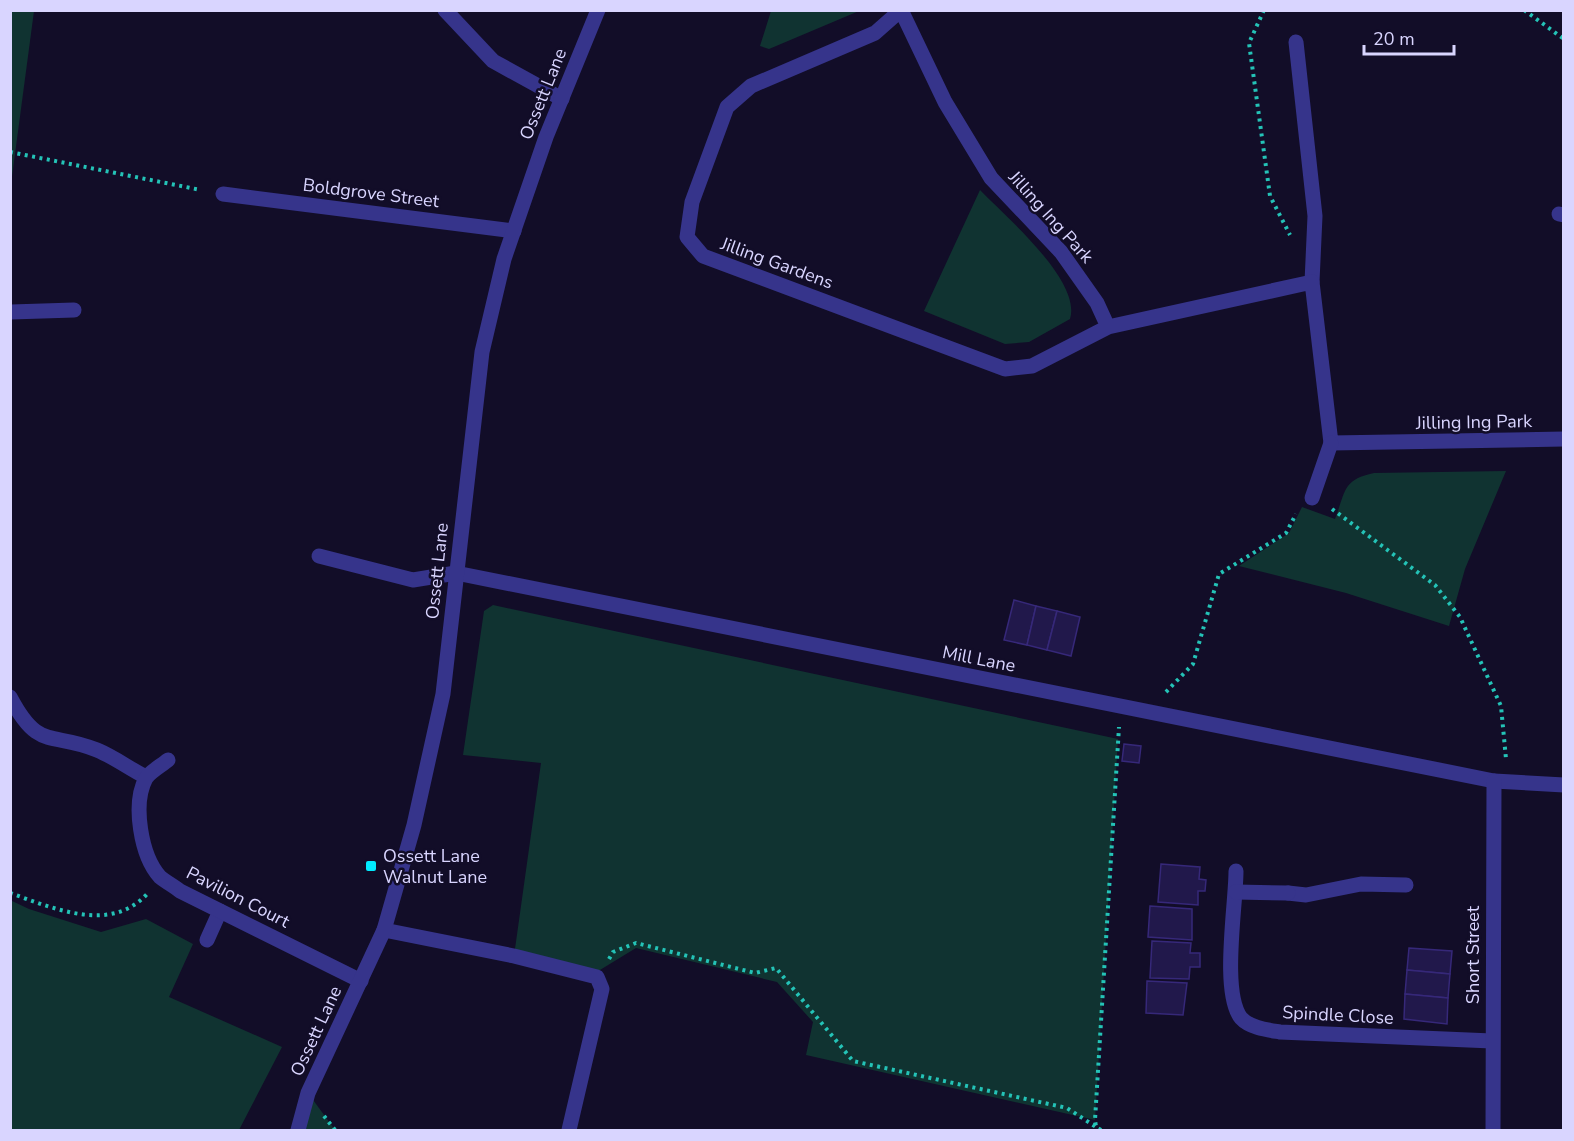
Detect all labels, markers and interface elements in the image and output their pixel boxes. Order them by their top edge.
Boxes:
scale bar [1364,18,1454,56]
text: 20 m [1373,27,1415,51]
street label: Ossett Lane [514,45,572,143]
street label: Jilling Ing Park [1003,165,1099,269]
street label: Boldgrove Street [301,173,441,213]
street label: Jilling Gardens [716,231,837,294]
street label: Jilling Ing Park [1415,409,1533,435]
street label: Ossett Lane [420,522,454,620]
street label: Mill Lane [940,640,1018,678]
place label: Ossett Lane Walnut Lane [383,844,487,889]
marker: Ossett Lane Walnut Lane [364,859,378,873]
street label: Pavilion Court [182,861,294,934]
street label: Short Street [1461,905,1485,1004]
street label: Ossett Lane [285,982,347,1080]
street label: Spindle Close [1282,1000,1394,1030]

